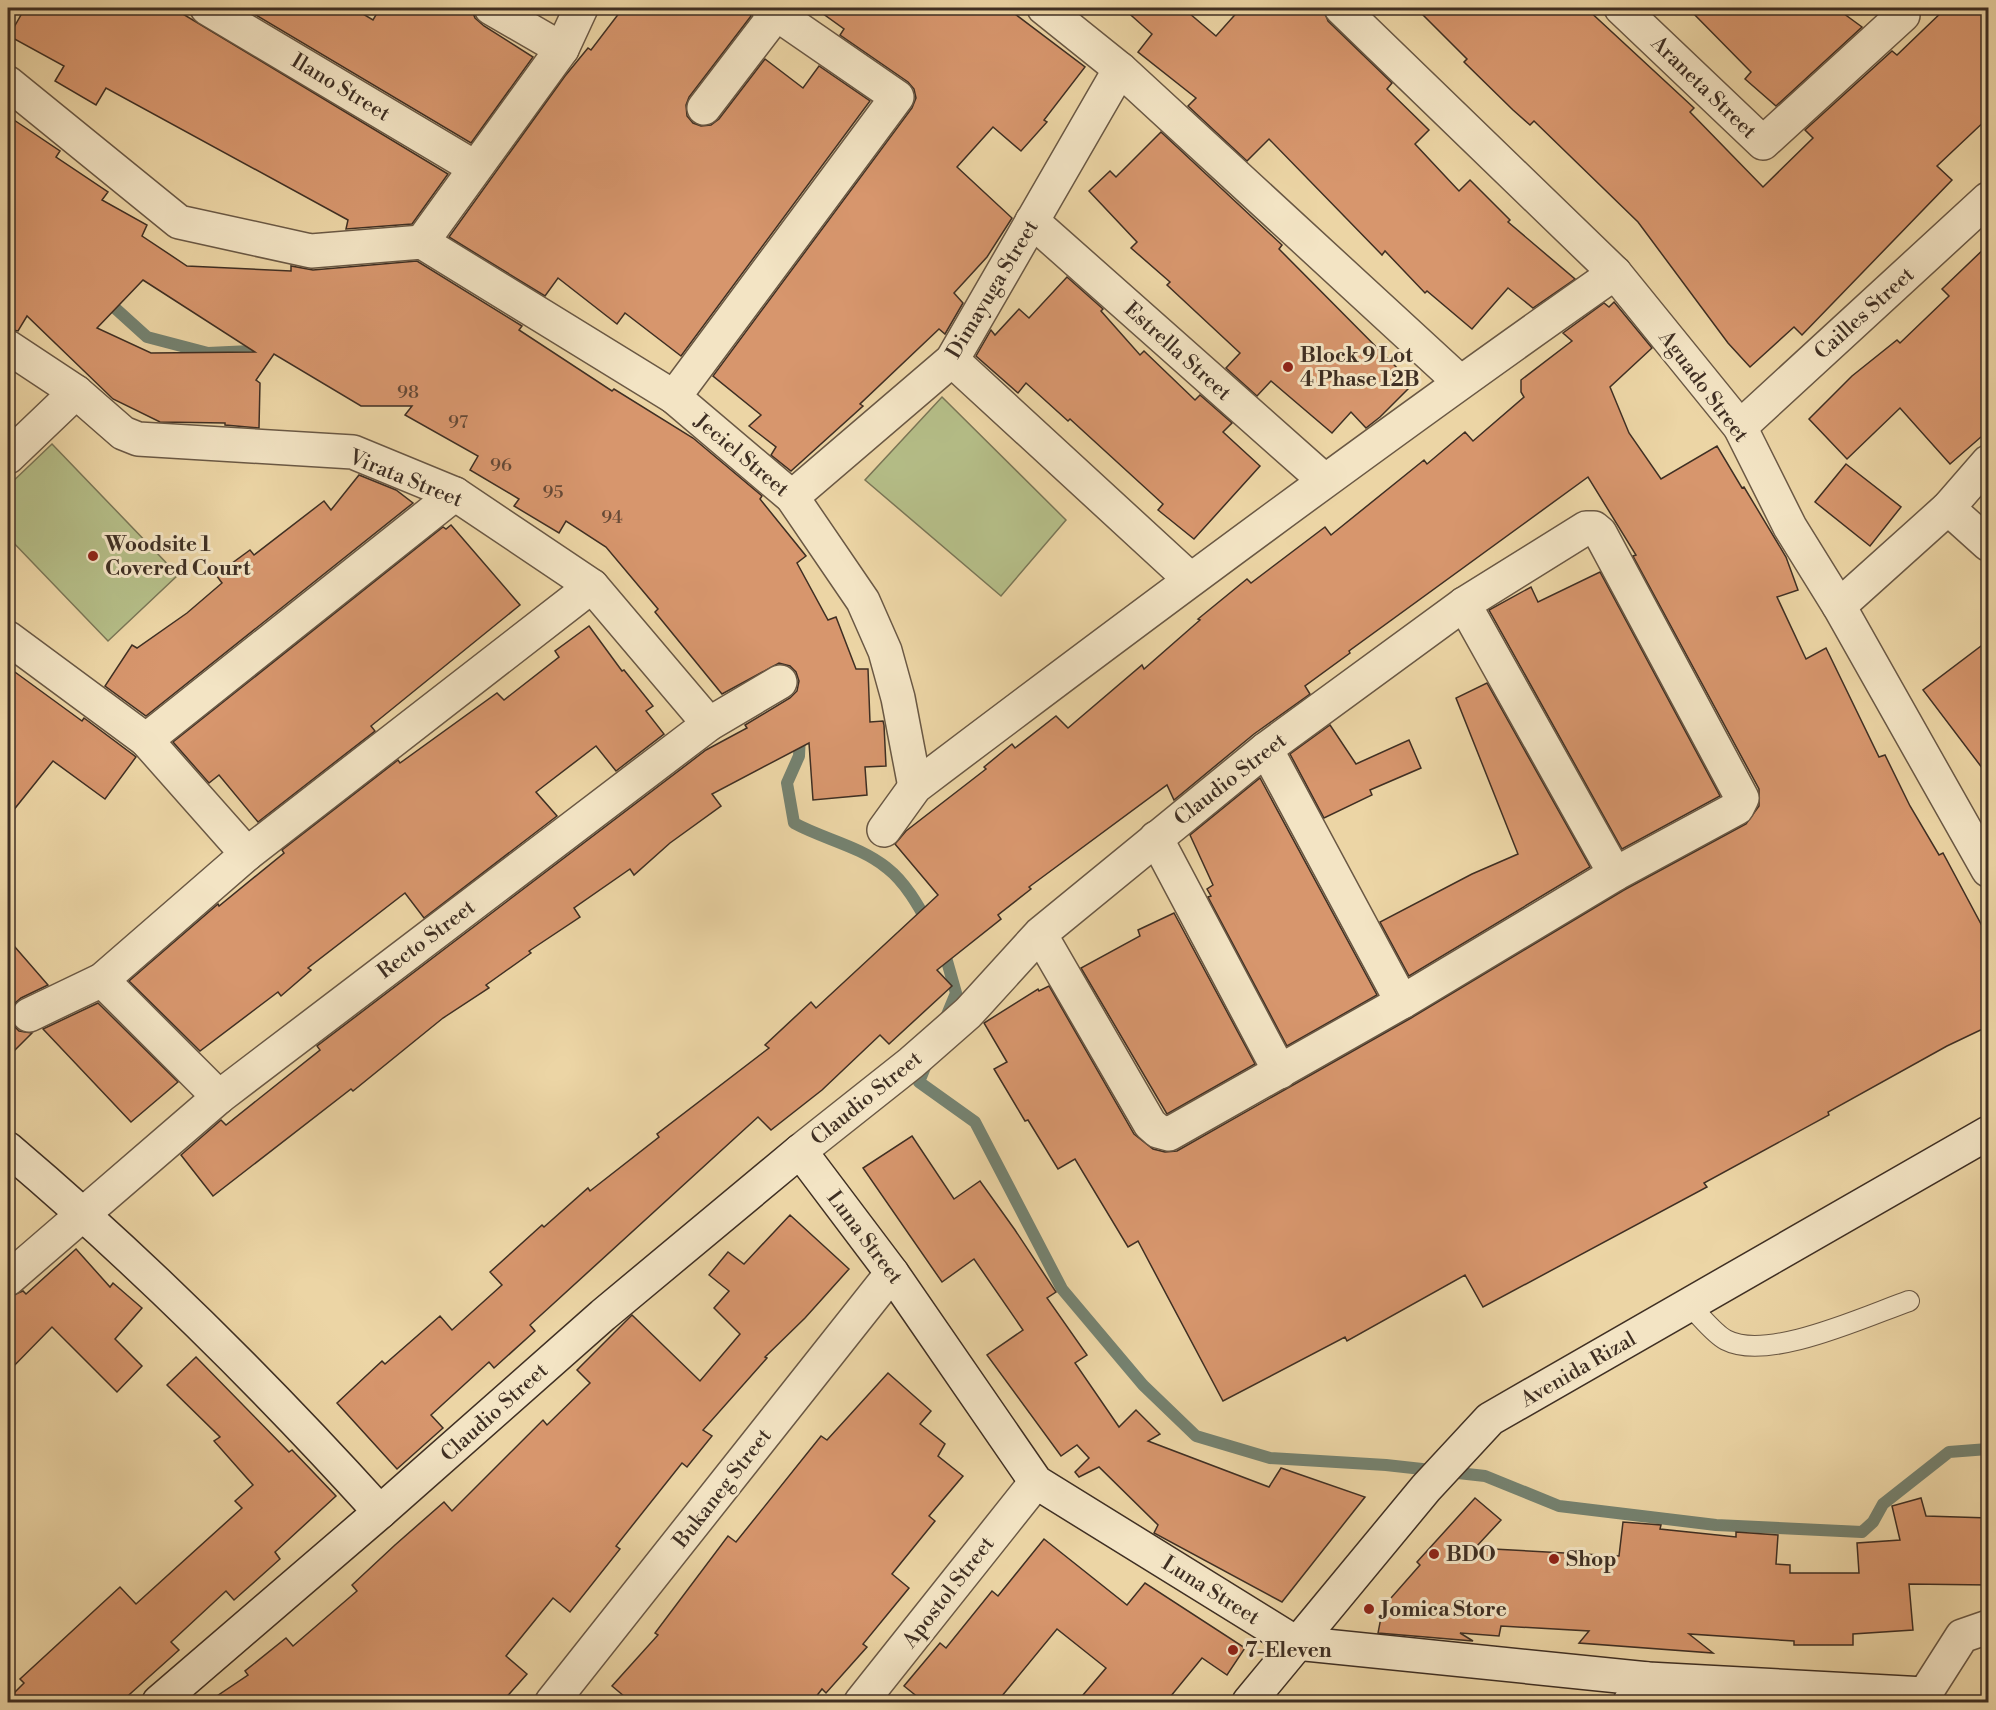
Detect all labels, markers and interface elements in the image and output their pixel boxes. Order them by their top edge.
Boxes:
street label: Araneta Street [1644,30,1762,145]
street label: Ilano Street [286,48,395,128]
street label: Dimayuga Street [941,215,1045,364]
street label: Cailles Street [1809,262,1920,365]
street label: Estrella Street [1118,297,1237,407]
street label: Aguado Street [1652,325,1754,448]
place label: Block 9 Lot 4 Phase 12B [1300,343,1420,393]
marker: Block 9 Lot 4 Phase 12B [1281,360,1295,374]
house number: 98 [397,381,419,404]
street label: Jeciel Street [688,408,794,503]
house number: 97 [448,411,468,434]
street label: Virata Street [344,444,467,514]
house number: 96 [490,454,512,477]
house number: 95 [543,481,563,504]
house number: 94 [601,506,623,529]
place label: Woodsite 1 Covered Court [104,532,251,582]
marker: Woodsite 1 Covered Court [86,549,100,563]
street label: Claudio Street [1169,728,1292,832]
street label: Recto Street [372,894,481,985]
street label: Claudio Street [806,1046,928,1151]
street label: Luna Street [821,1186,908,1290]
street label: Avenida Rizal [1515,1326,1641,1414]
street label: Claudio Street [436,1357,554,1468]
street label: Bukaneg Street [667,1423,778,1554]
street label: Apostol Street [897,1531,1001,1654]
place label: BDO [1446,1542,1496,1568]
marker: BDO [1427,1547,1441,1561]
place label: Shop [1566,1547,1617,1573]
street label: Luna Street [1157,1551,1265,1631]
marker: Shop [1547,1552,1561,1566]
place label: Jomica Store [1378,1597,1507,1623]
marker: Jomica Store [1362,1602,1376,1616]
place label: 7-Eleven [1245,1638,1332,1664]
marker: 7-Eleven [1226,1643,1240,1657]

